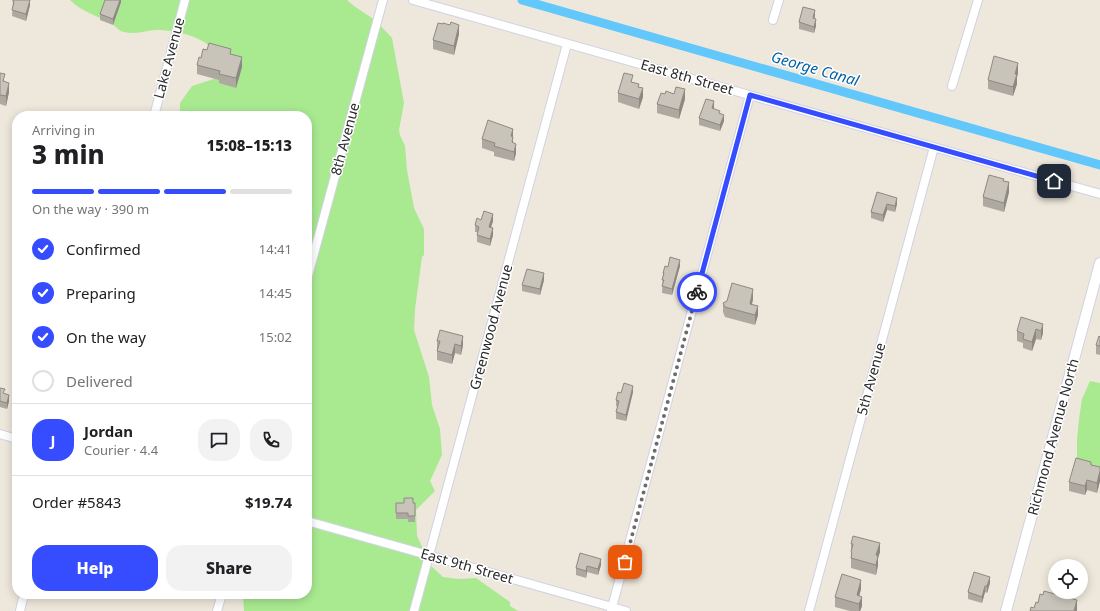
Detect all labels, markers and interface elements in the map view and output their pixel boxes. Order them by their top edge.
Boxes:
street label: Lake Avenue [149,15,189,101]
water label: George Canal [769,46,863,90]
street label: East 8th Street [639,54,736,99]
street label: 8th Avenue [326,100,363,177]
text: Arriving in [32,121,95,139]
text: 15:08–15:13 [207,135,292,155]
text: 3 min [32,136,105,172]
pin [1037,164,1071,198]
icon: home [1043,170,1065,192]
text: On the way · 390 m [32,200,149,218]
icon: check [32,238,54,260]
text: Confirmed [66,239,141,259]
text: 14:41 [259,240,292,258]
street label: Greenwood Avenue [465,262,516,392]
courier [677,272,717,312]
icon: bike [686,281,708,303]
icon: check [32,282,54,304]
text: Preparing [66,283,136,303]
text: 14:45 [259,284,292,302]
icon: check [32,326,54,348]
text: On the way [66,327,146,347]
text: 15:02 [259,328,292,346]
street label: 5th Avenue [852,340,889,417]
street label: Richmond Avenue North [1022,356,1083,517]
text: Delivered [66,371,133,391]
button: chat [198,419,240,461]
button: phone [250,419,292,461]
text: Jordan [84,421,133,441]
text: J [51,430,55,450]
text: Courier · 4.4 [84,441,158,459]
text: Order #5843 [32,492,121,512]
text: $19.74 [245,492,292,512]
street label: East 9th Street [419,543,516,588]
button: Help [32,545,158,591]
button: Share [166,545,292,591]
pin [608,545,642,579]
icon: bag [614,551,636,573]
map controls [1048,559,1088,599]
button: locate [1048,559,1088,599]

